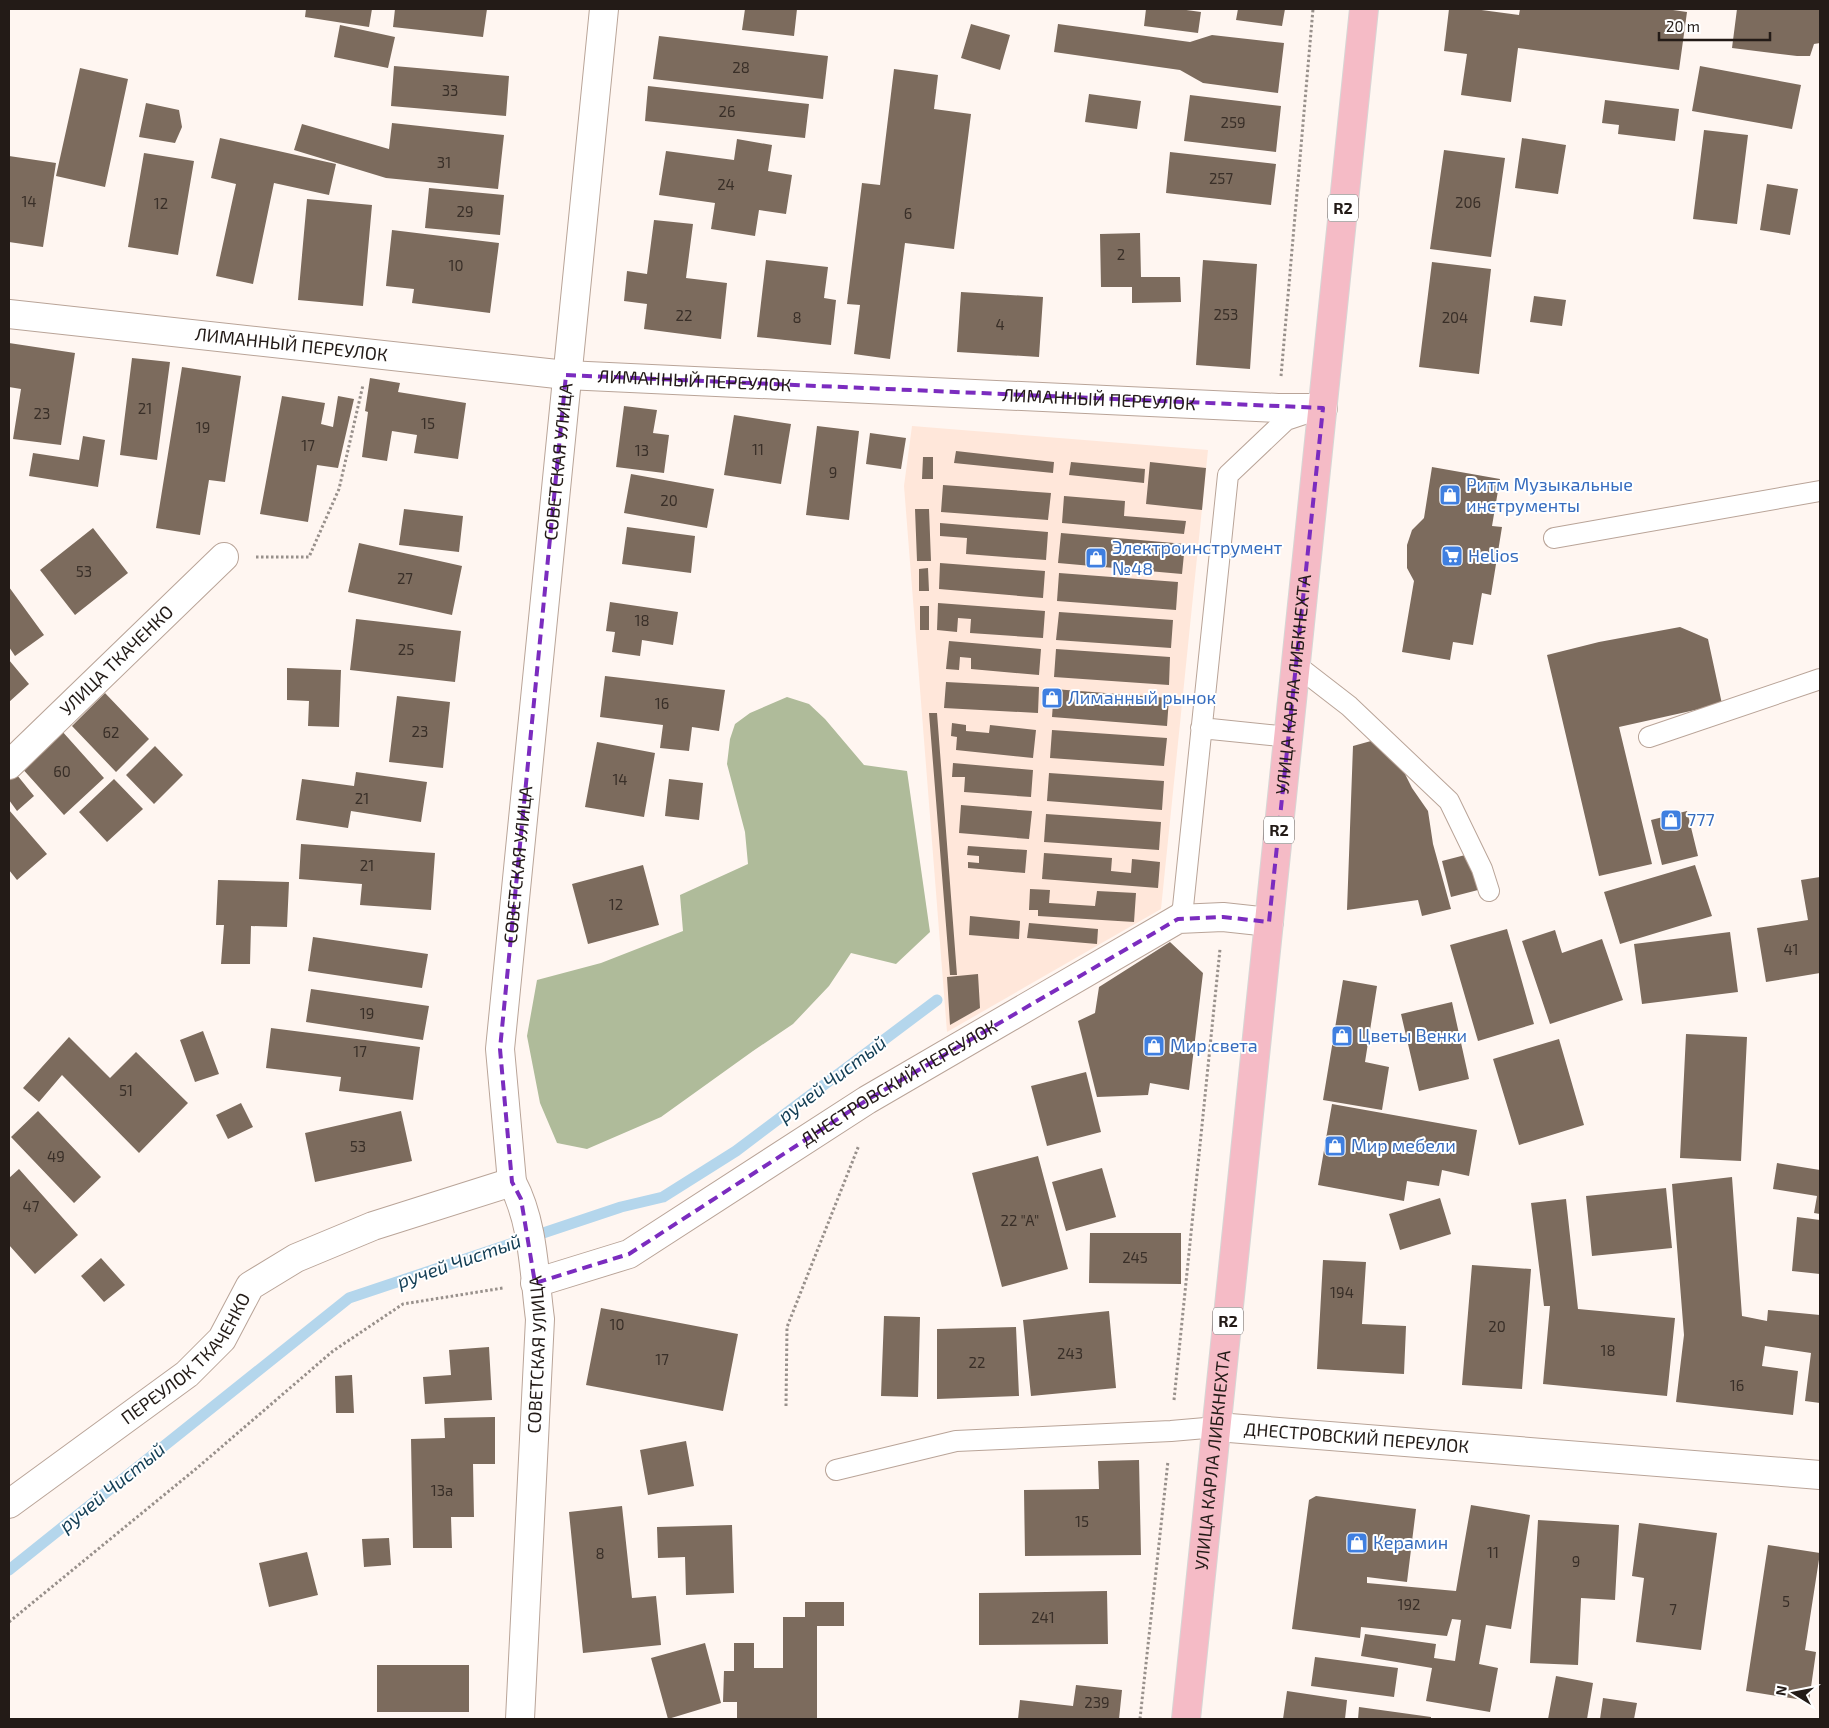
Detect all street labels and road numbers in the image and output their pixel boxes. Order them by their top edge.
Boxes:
road number: R2 [1328,194,1358,222]
street label: ЛИМАННЫЙ ПЕРЕУЛОК [194,322,389,365]
street label: ЛИМАННЫЙ ПЕРЕУЛОК [597,364,792,395]
street label: СОВЕТСКАЯ УЛИЦА [539,381,577,541]
street label: ЛИМАННЫЙ ПЕРЕУЛОК [1002,383,1197,414]
street label: УЛИЦА КАРЛА ЛИБКНЕХТА [1270,572,1315,796]
street label: УЛИЦА ТКАЧЕНКО [55,600,177,720]
street label: СОВЕТСКАЯ УЛИЦА [499,784,536,944]
road number: R2 [1264,816,1294,844]
street label: ДНЕСТРОВСКИЙ ПЕРЕУЛОК [796,1015,1001,1150]
street label: СОВЕТСКАЯ УЛИЦА [522,1274,550,1434]
street label: ПЕРЕУЛОК ТКАЧЕНКО [116,1289,254,1429]
road number: R2 [1213,1308,1243,1334]
street label: УЛИЦА КАРЛА ЛИБКНЕХТА [1190,1348,1234,1572]
street label: ДНЕСТРОВСКИЙ ПЕРЕУЛОК [1243,1417,1470,1457]

